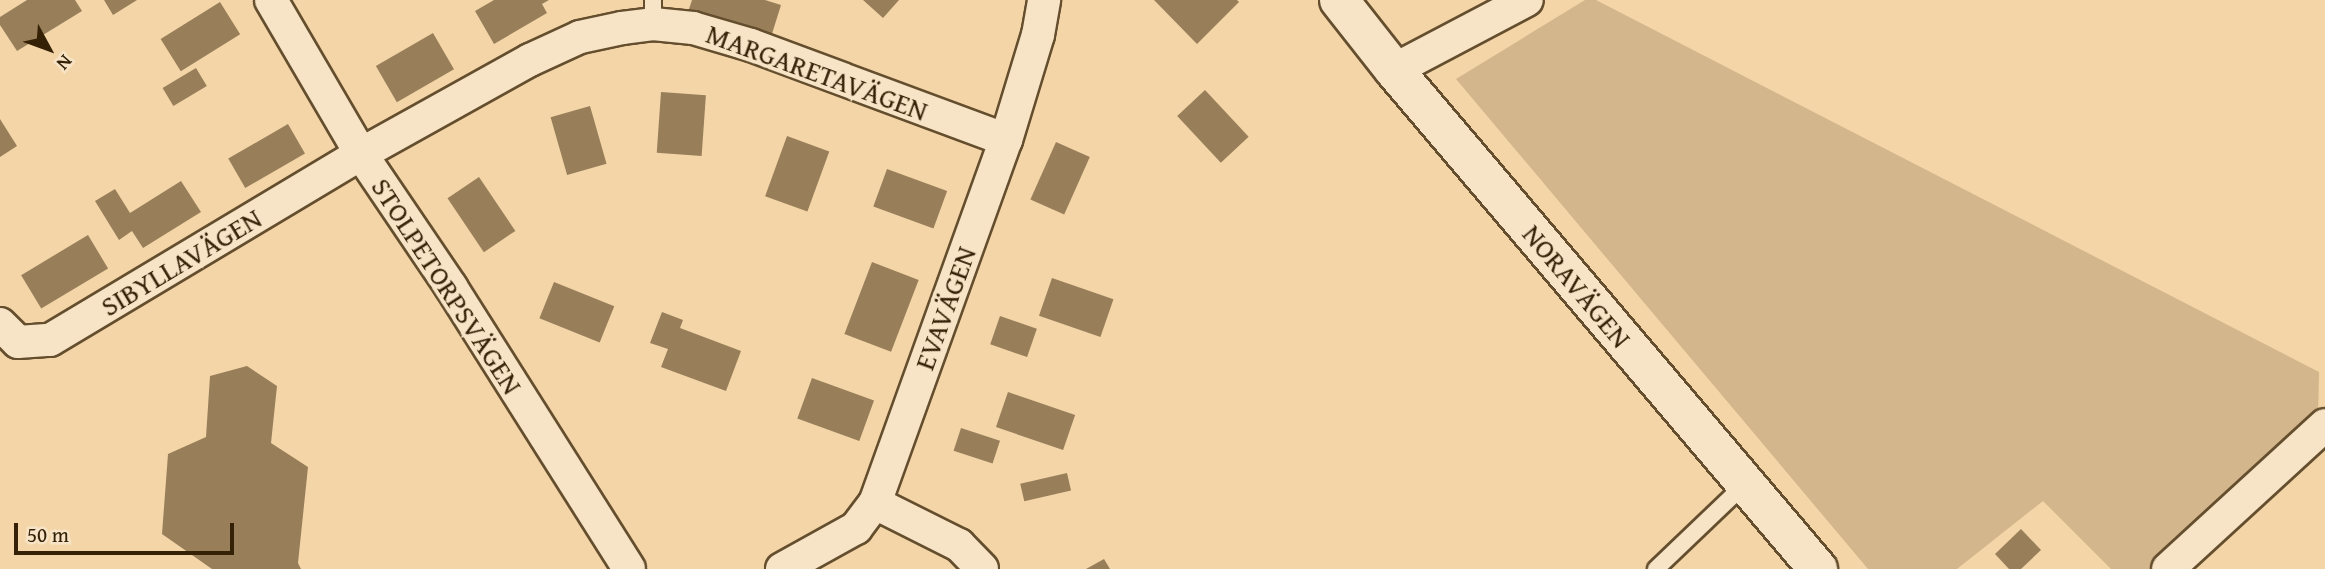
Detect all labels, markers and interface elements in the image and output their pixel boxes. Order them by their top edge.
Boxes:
north arrow [14,14,84,84]
street label: MARGARETAVÄGEN [702,16,932,128]
text: N [50,49,80,77]
street label: STOLPETORPSVÄGEN [365,172,529,400]
street label: SIBYLLAVÄGEN [95,201,267,323]
street label: NORAVÄGEN [1516,218,1638,354]
street label: EVAVÄGEN [907,242,983,374]
scale bar [18,510,238,554]
text: 50 m [27,519,69,550]

